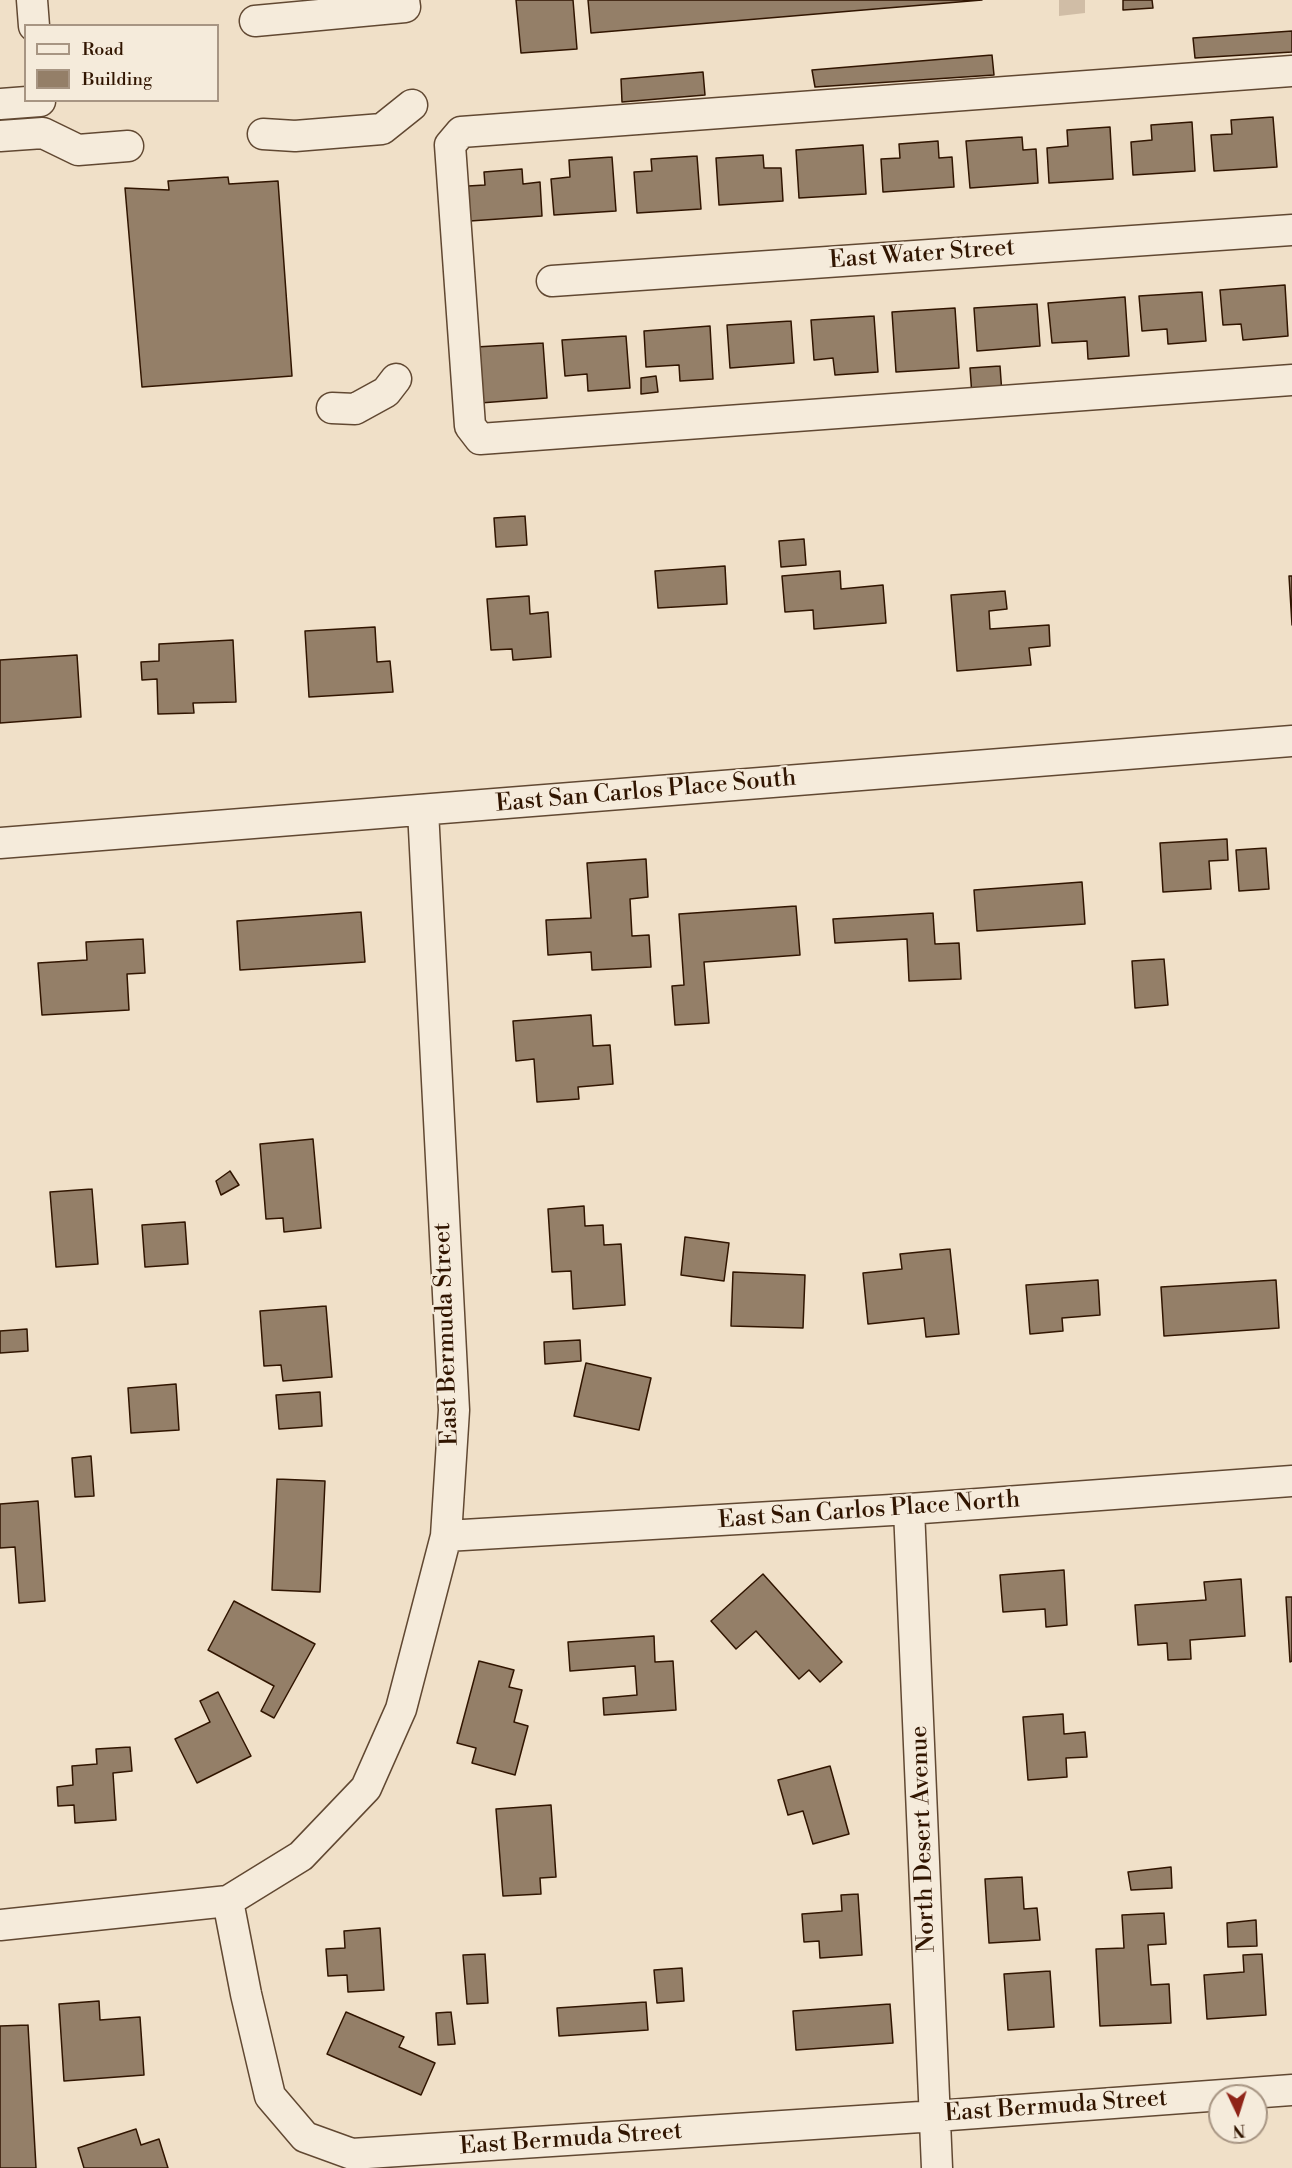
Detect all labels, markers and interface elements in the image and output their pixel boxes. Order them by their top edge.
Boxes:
legend [24,24,219,102]
text: Road [82,38,124,61]
text: Building [82,68,152,91]
street label: East Water Street [828,234,1016,276]
street label: East San Carlos Place South [495,765,797,819]
street label: East Bermuda Street [429,1222,465,1446]
street label: East San Carlos Place North [717,1486,1021,1536]
street label: North Desert Avenue [906,1725,942,1953]
north arrow [1208,2084,1268,2144]
street label: East Bermuda Street [944,2085,1168,2129]
street label: East Bermuda Street [459,2118,683,2162]
text: N [1232,2120,1246,2140]

